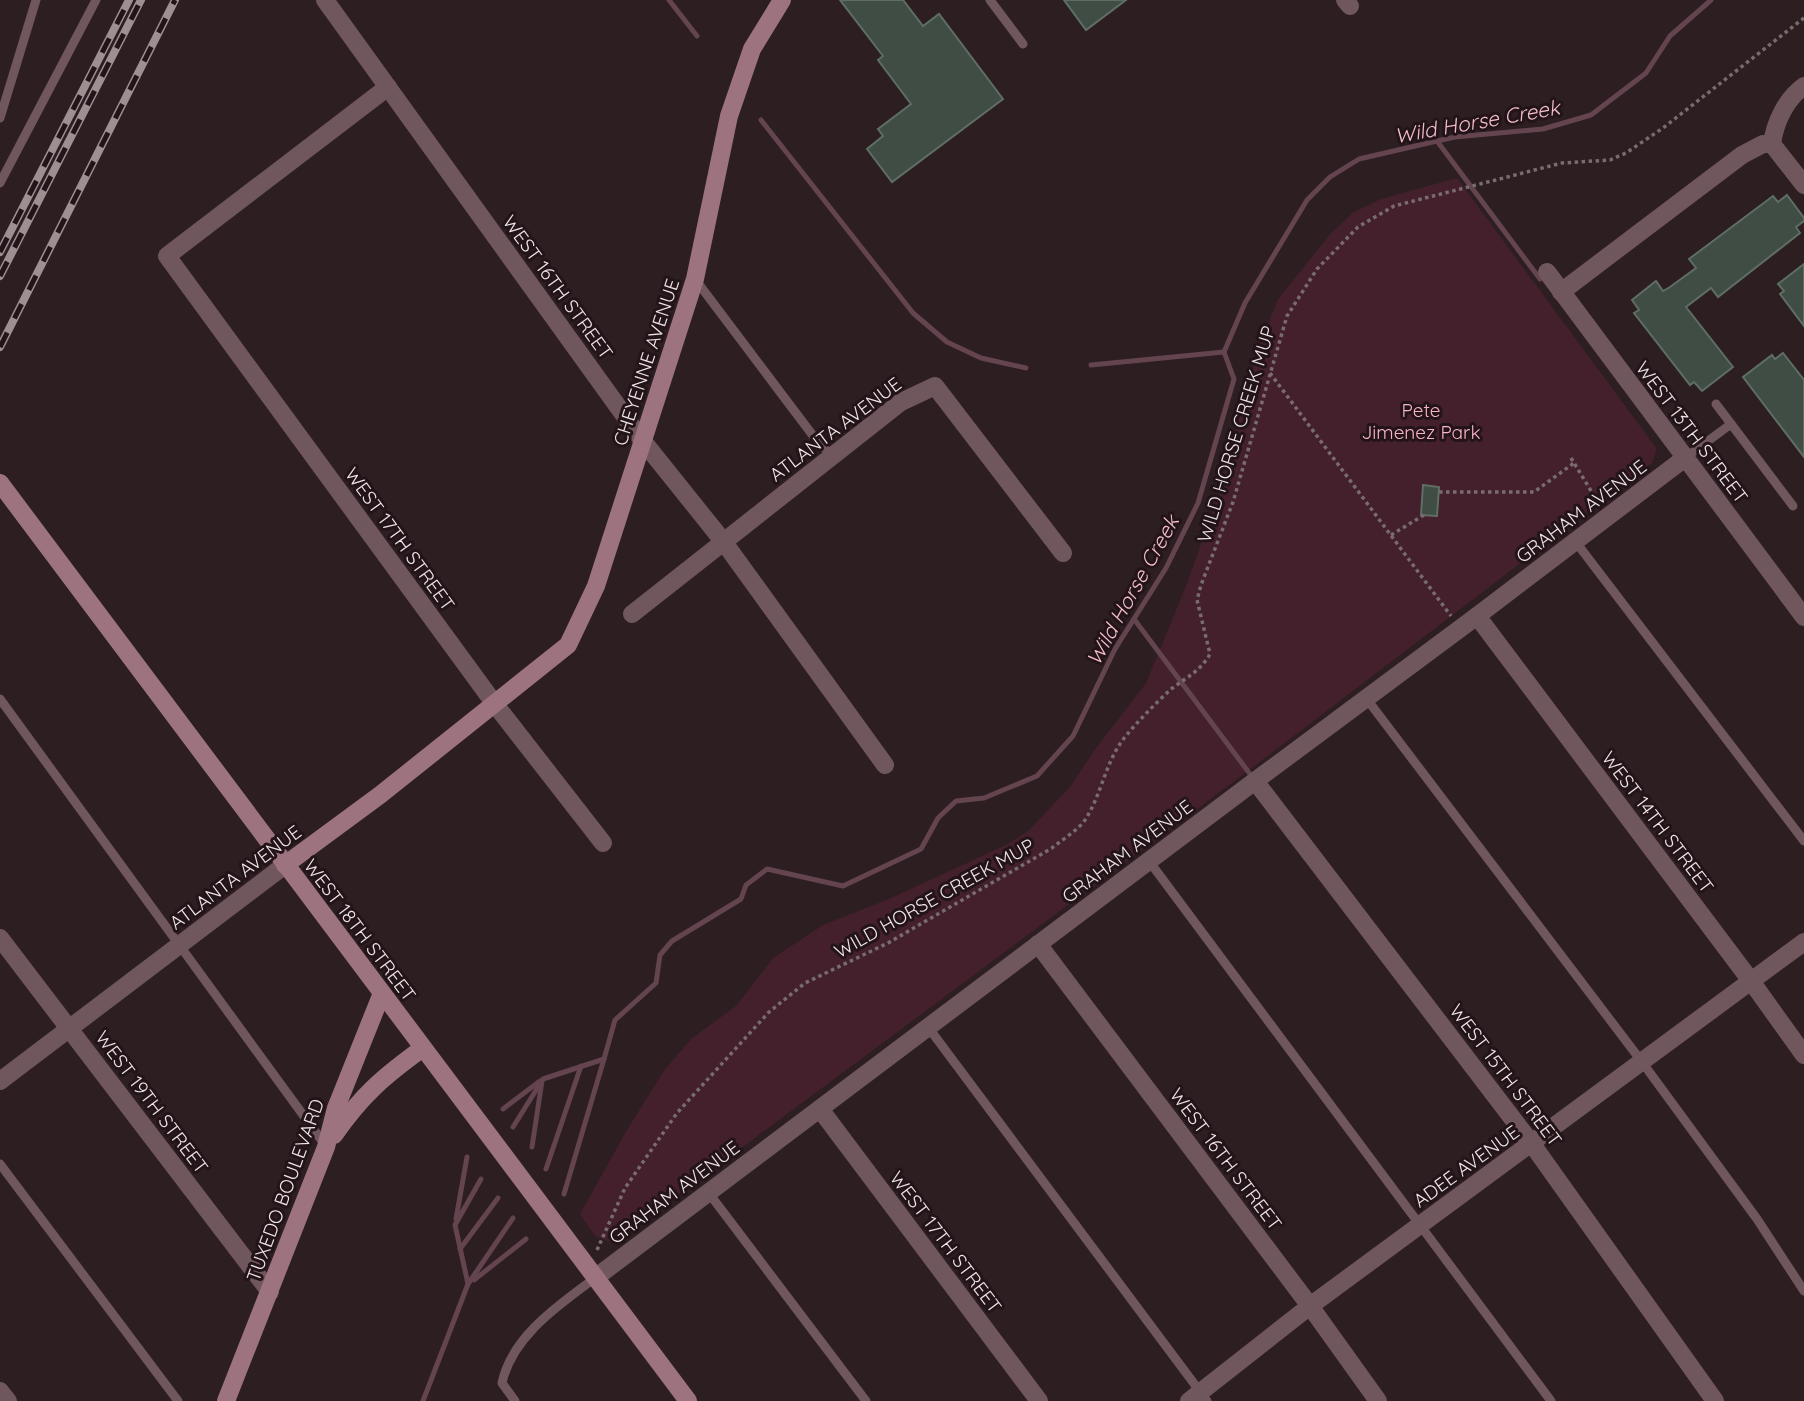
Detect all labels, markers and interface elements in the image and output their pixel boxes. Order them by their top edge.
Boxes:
water label: Wild Horse Creek [1392,93,1563,148]
street label: WEST 16TH STREET [498,210,618,364]
street label: CHEYENNE AVENUE [608,276,684,448]
street label: WILD HORSE CREEK MUP [1192,323,1280,545]
street label: WEST 13TH STREET [1631,356,1753,508]
street label: ATLANTA AVENUE [764,372,906,486]
park label: Pete Jimenez Park [1361,398,1481,444]
street label: GRAHAM AVENUE [1511,454,1651,568]
street label: WEST 17TH STREET [340,463,460,615]
water label: Wild Horse Creek [1080,509,1185,670]
street label: WEST 14TH STREET [1597,746,1719,898]
street label: GRAHAM AVENUE [1057,794,1197,908]
street label: ATLANTA AVENUE [164,820,306,934]
street label: WILD HORSE CREEK MUP [830,833,1038,963]
street label: WEST 18TH STREET [299,854,421,1006]
street label: WEST 15TH STREET [1445,999,1567,1151]
street label: WEST 19TH STREET [91,1026,213,1178]
street label: WEST 16TH STREET [1165,1083,1287,1235]
street label: TUXEDO BOULEVARD [241,1095,329,1285]
street label: ADEE AVENUE [1408,1120,1524,1212]
street label: GRAHAM AVENUE [604,1135,744,1249]
street label: WEST 17TH STREET [885,1166,1007,1318]

